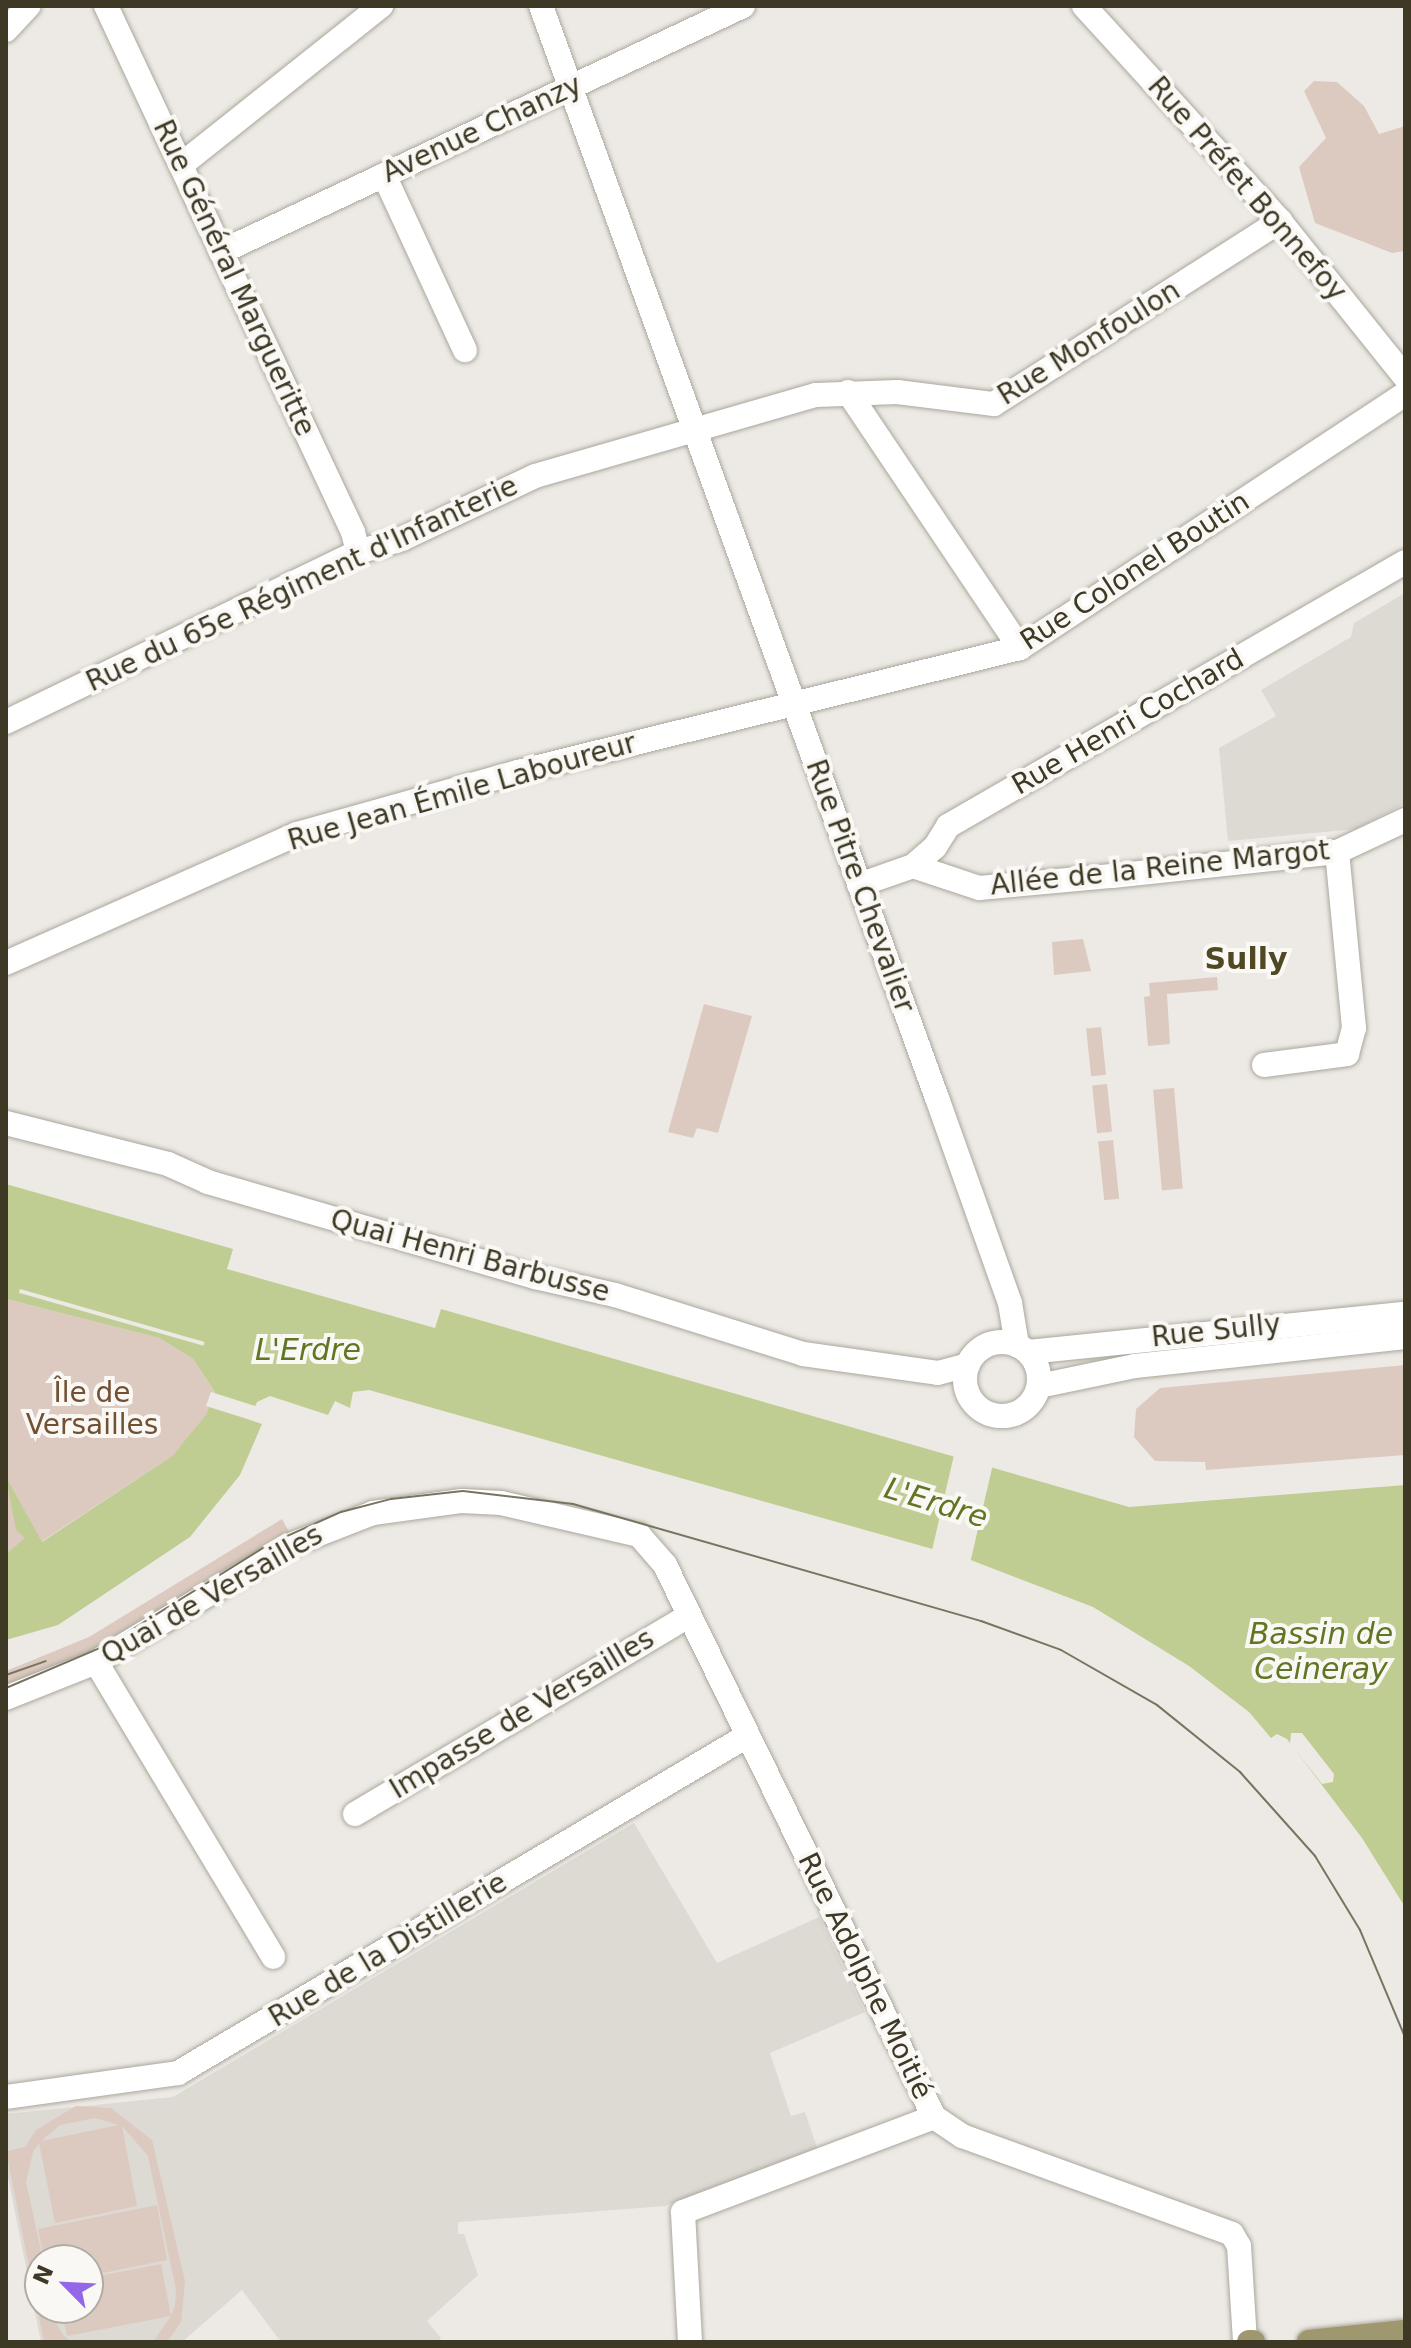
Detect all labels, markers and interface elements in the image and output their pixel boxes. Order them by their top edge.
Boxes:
street label: Avenue Chanzy [377,68,587,190]
street label: Rue Préfet Bonnefoy [1140,70,1354,308]
street label: Rue Général Margueritte [146,115,322,441]
street label: Rue Monfoulon [992,274,1186,412]
street label: Rue du 65e Régiment d'Infanterie [81,469,523,699]
street label: Rue Colonel Boutin [1014,484,1256,658]
street label: Rue Henri Cochard [1006,642,1250,802]
street label: Rue Jean Émile Laboureur [284,726,640,858]
street label: Rue Pitre Chevalier [799,755,921,1017]
street label: Allée de la Reine Margot [989,833,1331,903]
district label: Sully [1204,941,1288,977]
street label: Quai Henri Barbusse [327,1203,613,1309]
street label: Rue Sully [1150,1308,1282,1354]
water label: L'Erdre [255,1332,361,1368]
park label: Île de Versailles [26,1376,158,1442]
water label: L'Erdre [880,1470,992,1536]
street label: Quai de Versailles [95,1518,329,1672]
water label: Bassin de Ceineray [1249,1616,1393,1686]
street label: Impasse de Versailles [384,1622,660,1806]
street label: Rue Adolphe Moitié [791,1847,939,2105]
street label: Rue de la Distillerie [263,1866,513,2034]
north arrow [24,2244,104,2324]
text: N [28,2261,59,2288]

